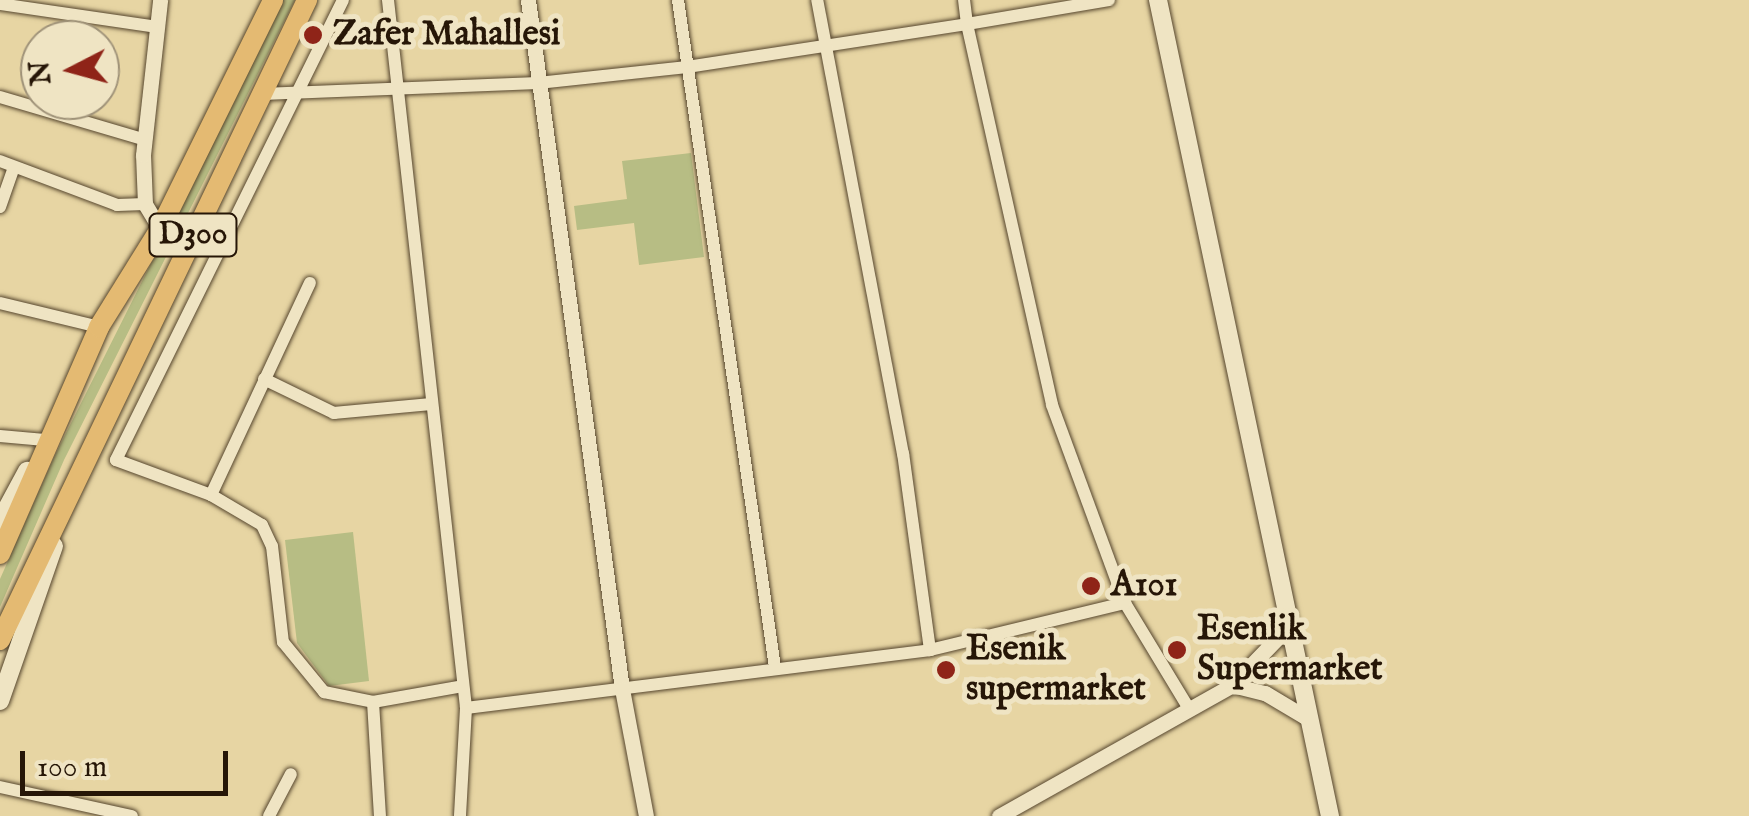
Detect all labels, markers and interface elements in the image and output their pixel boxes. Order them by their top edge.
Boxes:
place label: Zafer Mahallesi [333,14,560,56]
north arrow [20,20,120,120]
marker: Zafer Mahallesi [302,24,324,46]
text: N [23,59,60,87]
road number: D300 [148,208,238,262]
place label: A101 [1111,565,1178,607]
marker: A101 [1080,575,1102,597]
place label: Esenlik Supermarket [1197,609,1382,691]
place label: Esenik supermarket [966,629,1146,711]
marker: Esenlik Supermarket [1166,639,1188,661]
marker: Esenik supermarket [935,659,957,681]
scale bar [25,731,232,793]
text: 100 m [37,749,107,787]

